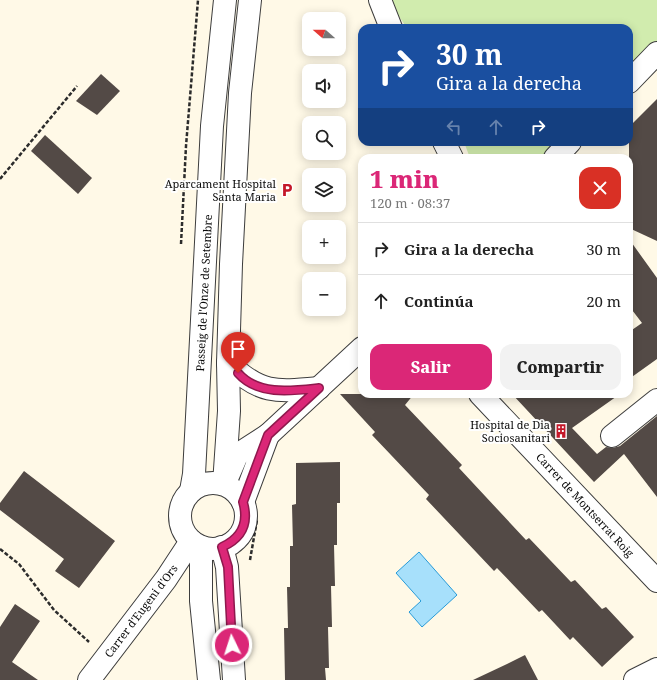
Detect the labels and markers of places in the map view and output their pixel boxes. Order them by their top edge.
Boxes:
place label: Aparcament Hospital Santa Maria [165,176,277,204]
parking icon: Aparcament Hospital Santa Maria [279,182,295,198]
pin [221,332,255,373]
place label: Hospital de Dia Sociosanitari [470,417,550,445]
building icon: Hospital de Dia Sociosanitari [553,423,569,439]

